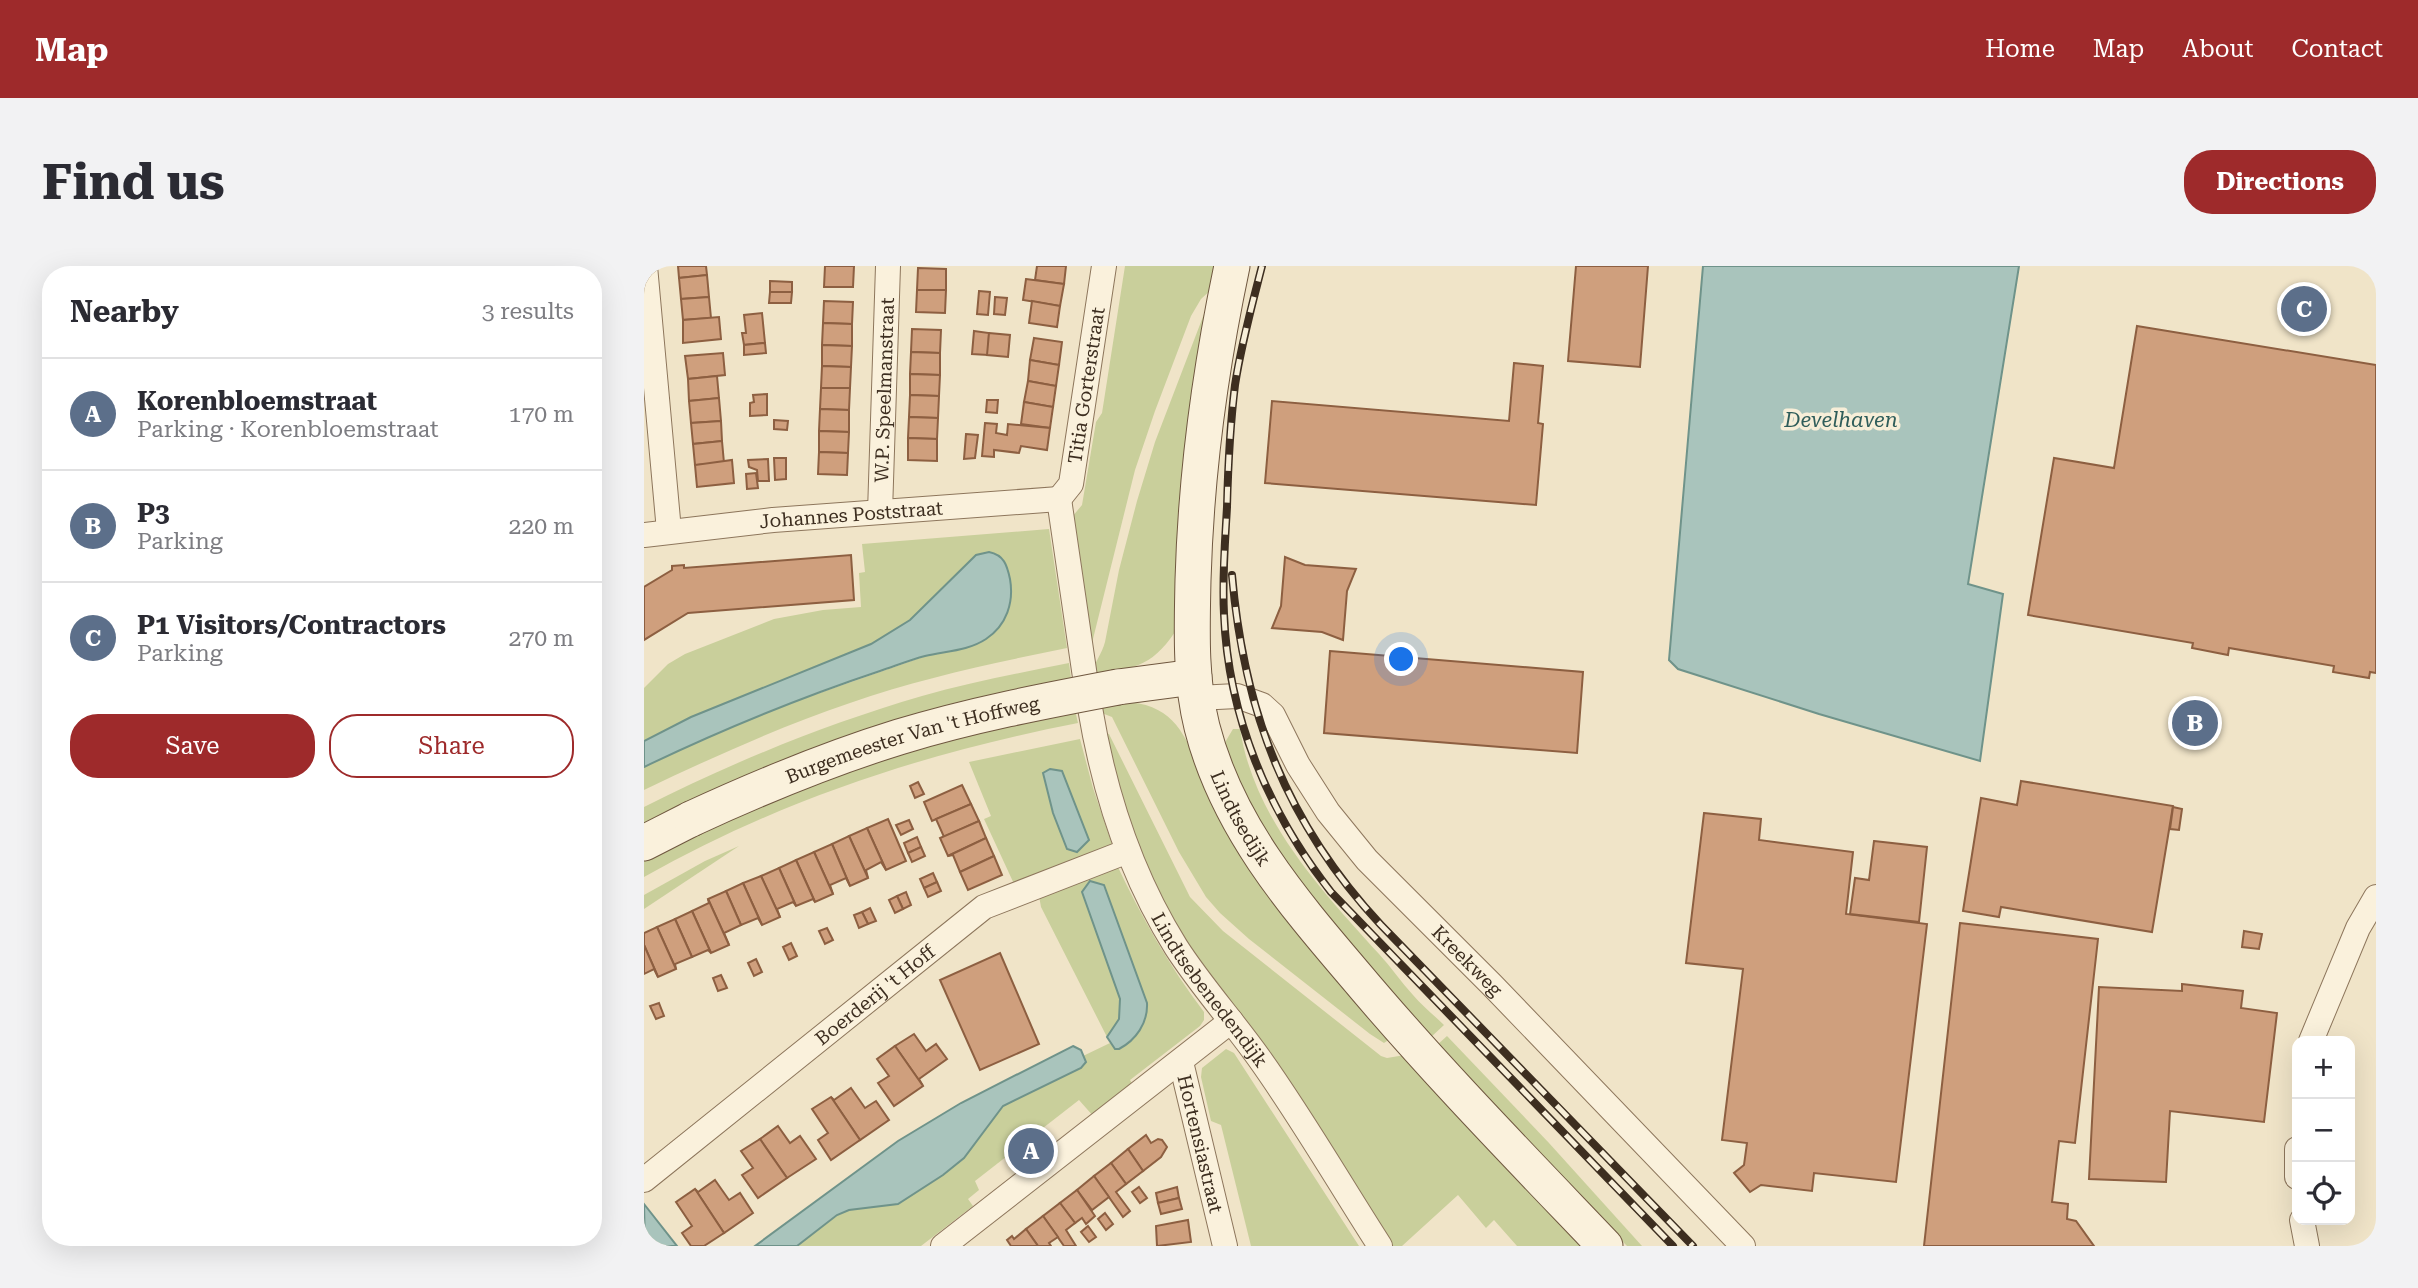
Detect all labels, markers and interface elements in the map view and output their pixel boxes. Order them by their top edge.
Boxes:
text: Map [35,30,109,69]
text: Home [1985,35,2055,63]
text: Map [2093,35,2144,63]
text: About [2182,35,2253,63]
text: Contact [2291,35,2383,63]
button: Directions [2184,150,2376,214]
text: Find us [42,154,225,211]
pin: C [2281,283,2327,335]
text: Nearby [70,294,179,329]
street label: W.P. Speelmanstraat [870,297,899,483]
text: 3 results [482,298,574,325]
street label: Titia Gorterstraat [1063,305,1110,465]
text: Korenbloemstraat [137,386,377,416]
text: A [85,401,101,428]
text: 170 m [509,401,574,428]
water label: Develhaven [1783,408,1898,432]
text: Parking · Korenbloemstraat [137,416,439,443]
street label: Johannes Poststraat [758,497,944,534]
text: P3 [137,498,170,528]
text: B [85,513,101,540]
text: 220 m [509,513,574,540]
text: Parking [137,528,223,555]
text: P1 Visitors/Contractors [137,610,446,640]
text: C [85,625,101,652]
text: 270 m [509,625,574,652]
text: Parking [137,640,223,667]
your location [1384,642,1418,676]
street label: Burgemeester Van 't Hoffweg [782,692,1042,789]
pin: B [2172,697,2218,749]
button: Save [70,714,315,778]
button: Share [329,714,574,778]
street label: Lindtsedijk [1205,767,1276,870]
street label: Lindtsebenedendijk [1146,909,1273,1072]
street label: Kreekweg [1427,921,1507,1001]
street label: Boerderij 't Hoff [811,939,941,1050]
map controls [2292,1036,2355,1225]
button: + [2292,1036,2355,1099]
street label: Hortensiastraat [1172,1072,1228,1215]
button: − [2292,1099,2355,1162]
pin: A [1008,1125,1054,1177]
button: locate [2292,1162,2355,1225]

